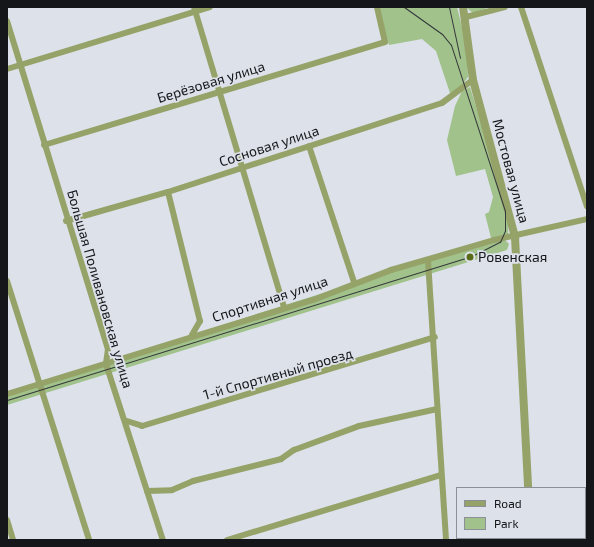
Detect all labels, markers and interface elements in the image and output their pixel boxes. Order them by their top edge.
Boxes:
street label: Берёзовая улица [155,58,267,106]
street label: Мостовая улица [489,117,533,225]
street label: Сосновая улица [217,122,321,170]
street label: Большая Поливановская улица [64,188,136,390]
place label: Ровенская [478,249,547,265]
marker: Ровенская [465,252,475,262]
street label: Спортивная улица [210,272,330,326]
street label: 1-й Спортивный проезд [201,345,355,403]
legend [456,487,586,539]
text: Road [494,496,522,510]
text: Park [494,516,519,530]

